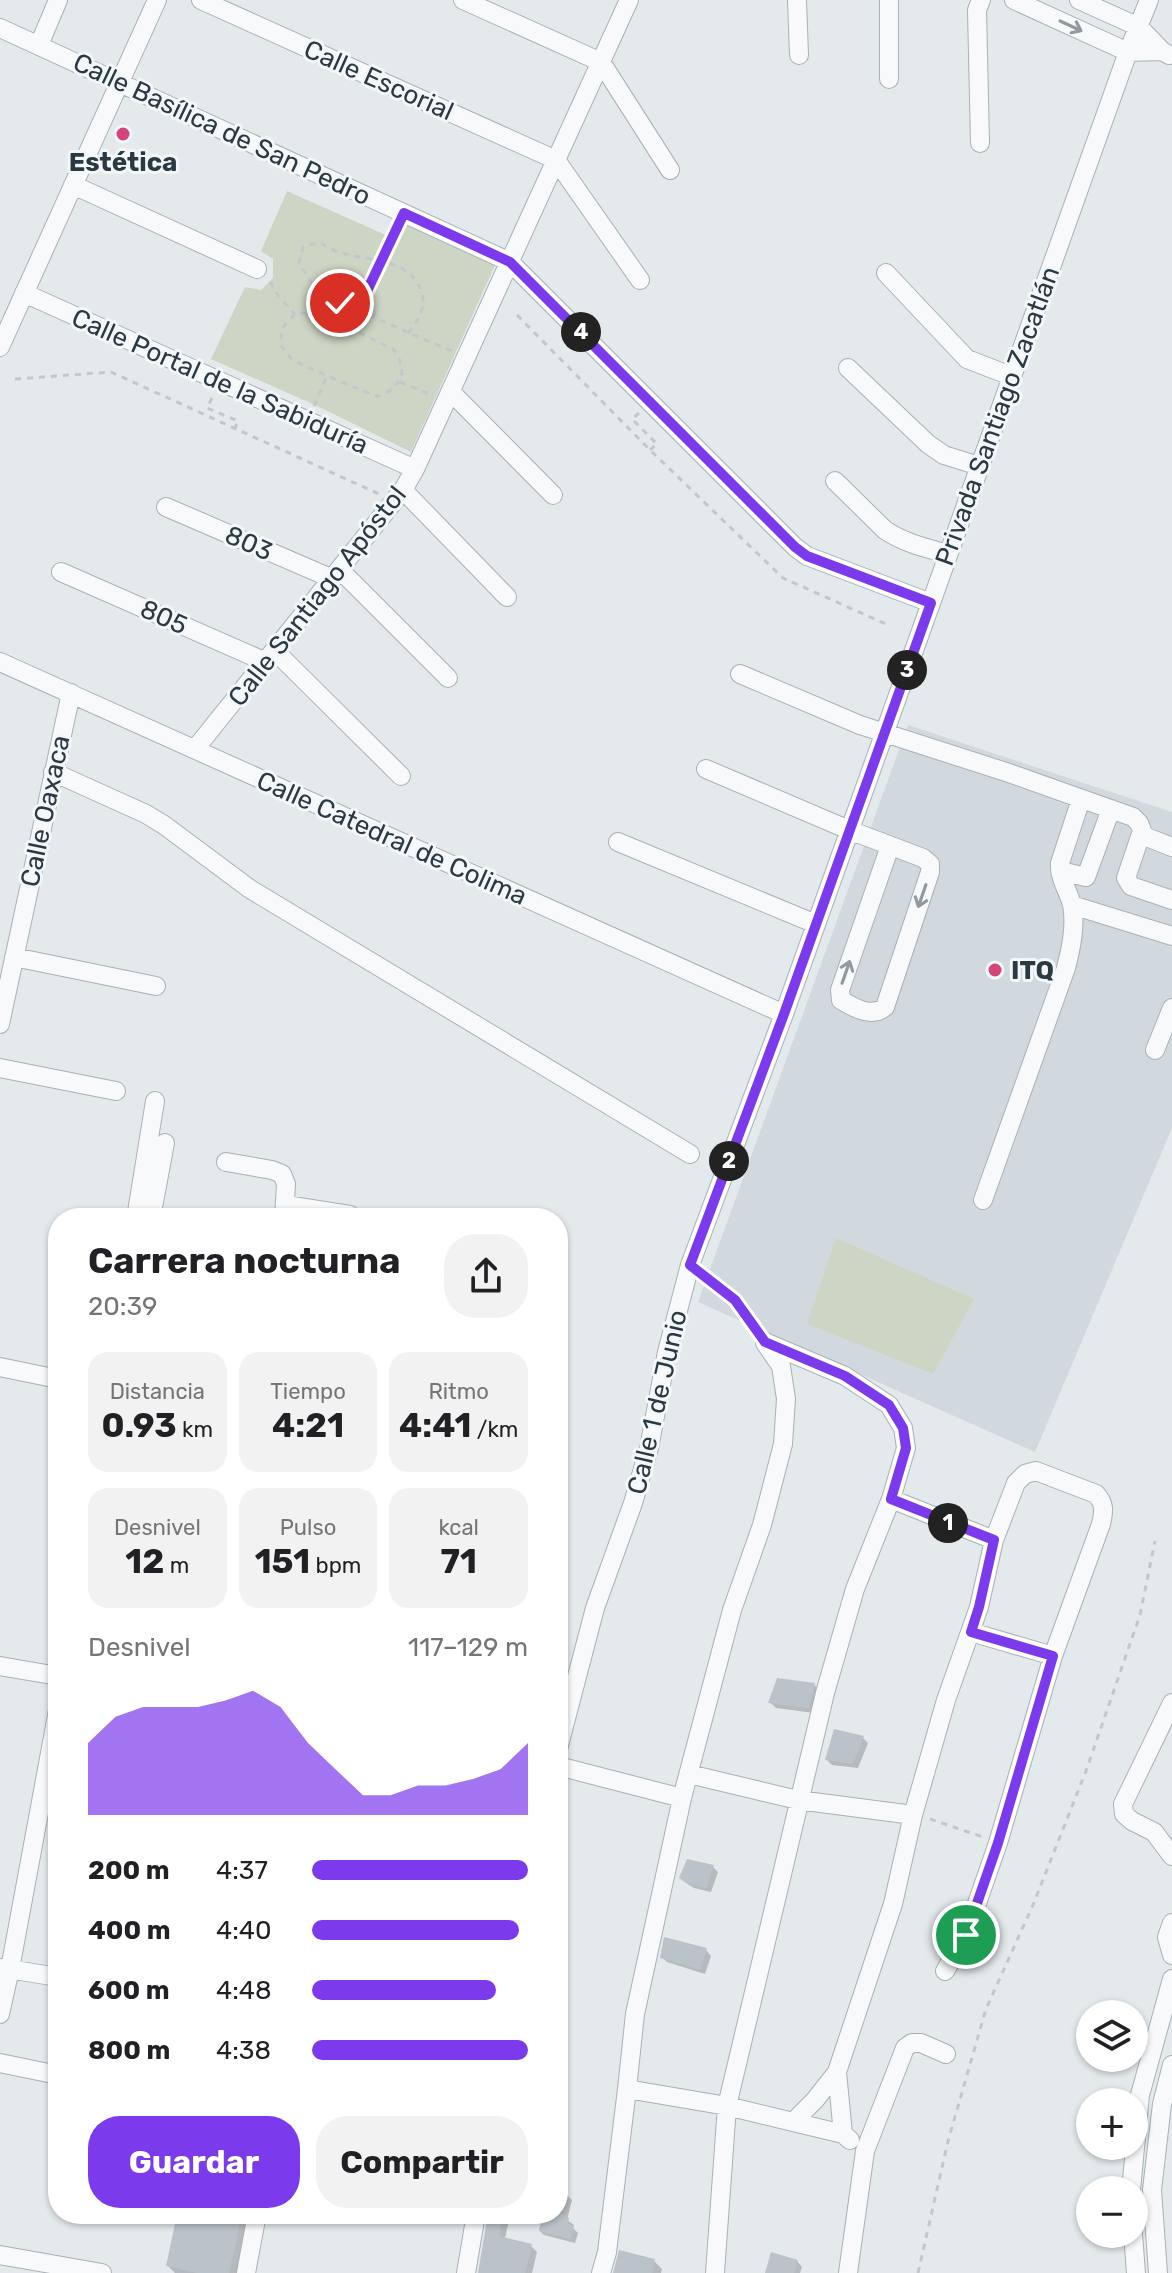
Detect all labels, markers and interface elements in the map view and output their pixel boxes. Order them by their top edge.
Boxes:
one-way arrow [1058,19,1082,34]
street label: Calle Escorial [299,34,458,127]
street label: Calle Basílica de San Pedro [68,47,375,212]
marker: Estética [114,125,132,143]
place label: Estética [69,147,177,178]
street label: Privada Santiago Zacatlán [929,262,1066,570]
pin [306,269,374,337]
icon: check [318,281,362,325]
street label: Calle Portal de la Sabiduría [67,302,373,461]
pin: 4 [561,312,601,352]
text: 4 [573,318,589,345]
street label: Calle Santiago Apóstol [222,480,413,713]
street label: 803 [220,519,277,568]
street label: 805 [135,593,192,641]
pin: 3 [887,650,927,690]
text: 3 [900,656,914,683]
street label: Calle Oaxaca [14,733,77,890]
street label: Calle Catedral de Colima [252,765,532,912]
one-way arrow [914,883,928,908]
place label: ITQ [1011,955,1054,986]
one-way arrow [839,960,854,985]
marker: ITQ [986,961,1004,979]
pin: 2 [709,1141,749,1181]
text: 2 [722,1147,736,1174]
button: share [444,1234,528,1318]
text: Carrera nocturna [88,1239,400,1282]
text: 20:39 [88,1291,157,1322]
street label: Calle 1 de Junio [621,1307,694,1497]
text: Distancia [110,1378,205,1405]
text: Tiempo [270,1378,346,1405]
text: Ritmo [428,1378,489,1405]
text: 0.93 [102,1405,177,1446]
text: 4:21 [272,1405,344,1446]
text: 4:41 [399,1405,471,1446]
text: km [177,1416,213,1443]
text: /km [471,1416,518,1443]
pin: 1 [928,1503,968,1543]
text: 1 [943,1509,953,1536]
text: Desnivel [114,1514,201,1541]
text: Pulso [280,1514,336,1541]
text: kcal [438,1514,479,1541]
text: 12 [125,1541,164,1582]
text: 151 [255,1541,310,1582]
text: 71 [440,1541,477,1582]
text: m [164,1552,189,1579]
text: bpm [310,1552,361,1579]
text: Desnivel [88,1632,191,1663]
text: 117–129 m [408,1632,528,1663]
text: 200 m [88,1855,170,1886]
text: 4:37 [216,1855,268,1886]
pin [932,1901,1000,1969]
icon: arrive [944,1913,988,1957]
text: 400 m [88,1915,170,1946]
text: 4:40 [216,1915,271,1946]
text: 600 m [88,1975,170,2006]
text: 4:48 [216,1975,271,2006]
map controls [1076,2000,1148,2248]
button: layers [1076,2000,1148,2072]
text: 800 m [88,2035,170,2066]
text: 4:38 [216,2035,271,2066]
button: + [1076,2088,1148,2160]
button: Guardar [88,2116,300,2208]
button: Compartir [316,2116,528,2208]
button: − [1076,2176,1148,2248]

